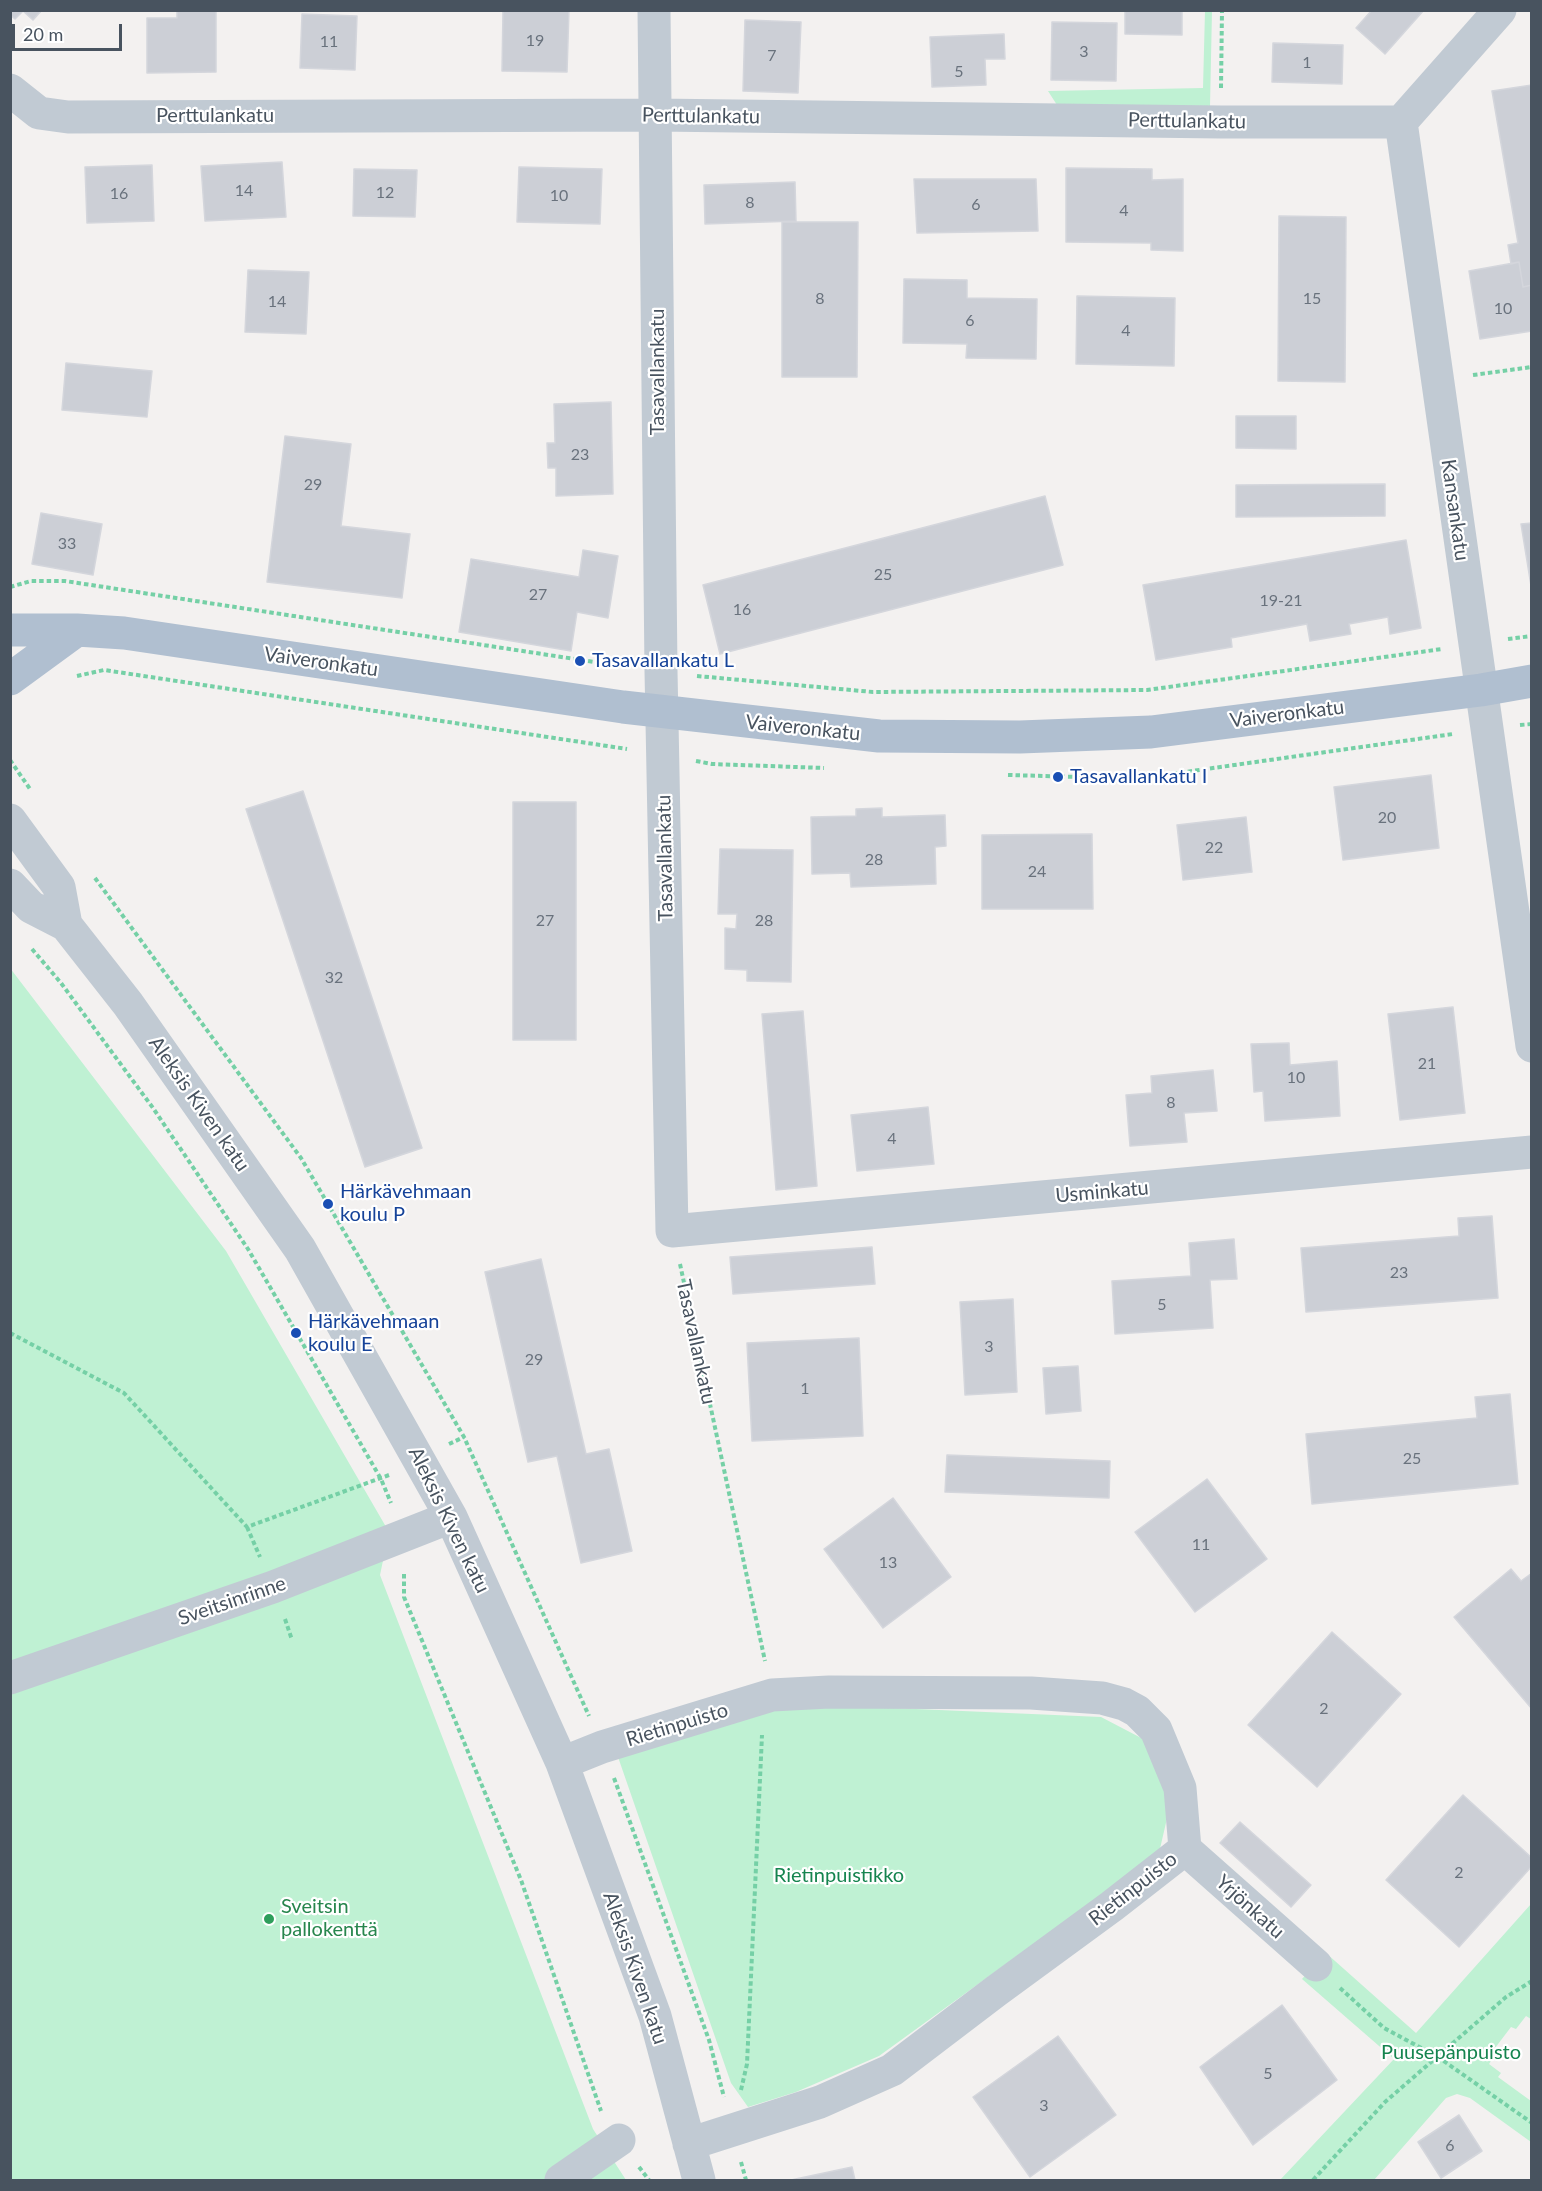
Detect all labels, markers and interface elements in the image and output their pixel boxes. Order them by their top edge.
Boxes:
scale bar [15,12,124,50]
text: 20 m [23,23,63,45]
house number: 19 [526,31,544,51]
house number: 11 [320,32,338,52]
house number: 3 [1079,42,1089,62]
house number: 7 [767,46,777,66]
house number: 1 [1302,53,1312,73]
house number: 5 [954,62,964,82]
street label: Perttulankatu [642,103,760,129]
street label: Perttulankatu [156,104,274,128]
street label: Perttulankatu [1128,108,1246,134]
house number: 14 [235,181,253,201]
house number: 12 [376,183,394,203]
house number: 16 [110,184,128,204]
house number: 10 [550,186,568,206]
house number: 8 [745,193,755,213]
house number: 6 [971,195,981,215]
house number: 4 [1119,201,1129,221]
house number: 8 [815,289,825,309]
house number: 15 [1303,289,1321,309]
house number: 14 [268,292,286,312]
house number: 10 [1494,299,1512,319]
street label: Tasavallankatu [646,309,670,435]
house number: 6 [965,311,975,331]
house number: 4 [1121,321,1131,341]
house number: 23 [571,445,589,465]
street label: Kansankatu [1436,458,1474,562]
house number: 29 [304,475,322,495]
house number: 33 [58,534,76,554]
house number: 25 [874,565,892,585]
house number: 27 [529,585,547,605]
house number: 19-21 [1259,591,1303,611]
house number: 16 [733,600,751,620]
street label: Vaiveronkatu [262,642,380,682]
place label: Tasavallankatu L [592,649,734,673]
marker: Tasavallankatu L [573,654,587,668]
street label: Vaiveronkatu [1228,695,1346,733]
street label: Vaiveronkatu [745,710,861,746]
place label: Tasavallankatu I [1070,765,1207,789]
marker: Tasavallankatu I [1051,770,1065,784]
street label: Tasavallankatu [652,794,678,922]
house number: 20 [1378,808,1396,828]
house number: 22 [1205,838,1223,858]
house number: 28 [865,850,883,870]
house number: 24 [1028,862,1046,882]
house number: 27 [536,911,554,931]
house number: 28 [755,911,773,931]
house number: 32 [325,968,343,988]
street label: Aleksis Kiven katu [143,1032,255,1176]
house number: 21 [1418,1054,1436,1074]
house number: 10 [1287,1068,1305,1088]
house number: 8 [1166,1093,1176,1113]
house number: 4 [887,1129,897,1149]
street label: Usminkatu [1054,1176,1150,1208]
place label: Härkävehmaan koulu P [340,1180,471,1227]
marker: Härkävehmaan koulu P [321,1197,335,1211]
house number: 23 [1390,1263,1408,1283]
street label: Tasavallankatu [671,1278,721,1406]
house number: 5 [1157,1295,1167,1315]
place label: Härkävehmaan koulu E [308,1310,439,1357]
marker: Härkävehmaan koulu E [289,1326,303,1340]
house number: 3 [984,1337,994,1357]
house number: 29 [525,1350,543,1370]
house number: 1 [800,1379,810,1399]
street label: Aleksis Kiven katu [403,1443,495,1597]
house number: 25 [1403,1449,1421,1469]
house number: 11 [1192,1535,1210,1555]
house number: 13 [879,1553,897,1573]
street label: Sveitsinrinne [175,1571,289,1631]
street label: Rietinpuisto [623,1698,731,1752]
house number: 2 [1319,1699,1329,1719]
street label: Rietinpuisto [1084,1847,1182,1931]
house number: 2 [1454,1863,1464,1883]
park label: Rietinpuistikko [774,1864,904,1888]
street label: Yrjönkatu [1211,1870,1289,1944]
street label: Aleksis Kiven katu [598,1889,672,2047]
place label: Sveitsin pallokenttä [281,1895,378,1942]
marker: Sveitsin pallokenttä [262,1912,276,1926]
park label: Puusepänpuisto [1381,2041,1521,2065]
house number: 5 [1263,2064,1273,2084]
house number: 3 [1039,2096,1049,2116]
house number: 6 [1445,2136,1455,2156]

